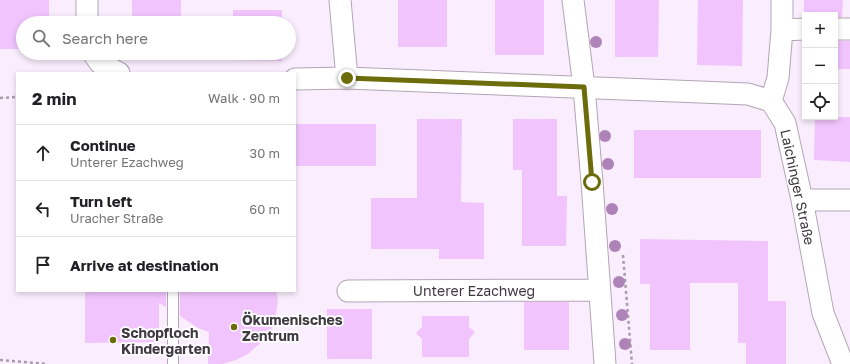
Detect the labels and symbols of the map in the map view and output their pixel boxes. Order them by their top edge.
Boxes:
route end [338,69,356,87]
street label: Laichinger Straße [777,128,819,246]
route start [583,173,601,191]
street label: Unterer Ezachweg [413,282,535,299]
place label: Ökumenisches Zentrum [242,311,343,344]
marker: Ökumenisches Zentrum [229,322,239,332]
place label: Schopfloch Kindergarten [121,324,210,357]
marker: Schopfloch Kindergarten [108,335,118,345]

